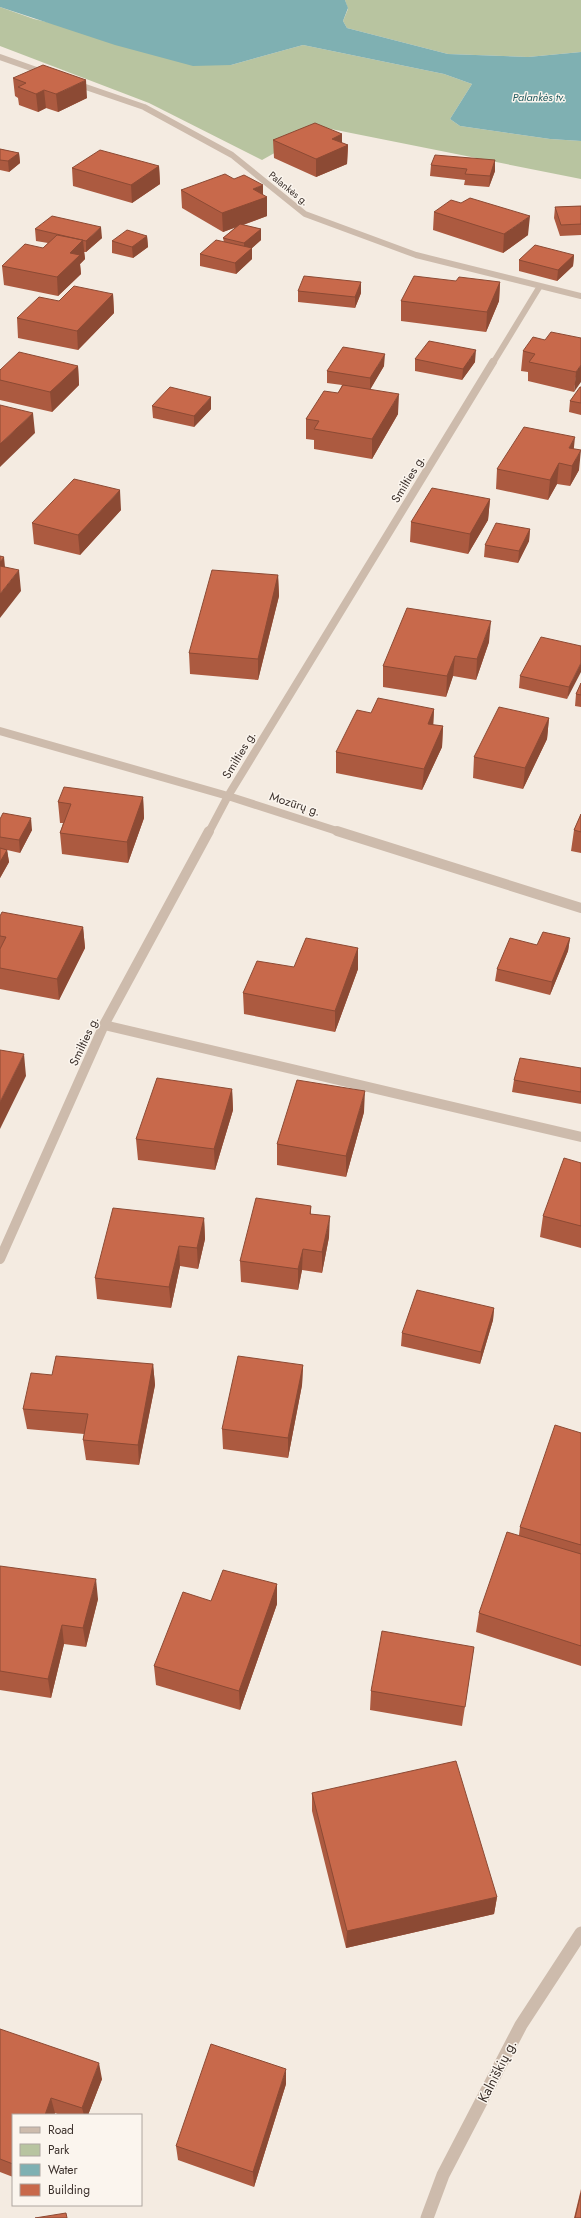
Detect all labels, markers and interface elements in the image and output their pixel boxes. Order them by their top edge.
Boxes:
water label: Palankės tv. [512,89,566,105]
street label: Palankės g. [266,168,312,209]
street label: Smilties g. [387,452,429,506]
street label: Smilties g. [218,728,260,782]
street label: Mozūrų g. [267,787,323,821]
street label: Smilties g. [65,1013,103,1069]
street label: Kalniškių g. [473,2036,521,2106]
legend [12,2114,142,2206]
text: Road [48,2121,74,2139]
text: Park [48,2141,70,2159]
text: Water [48,2161,79,2179]
text: Building [48,2181,90,2199]

